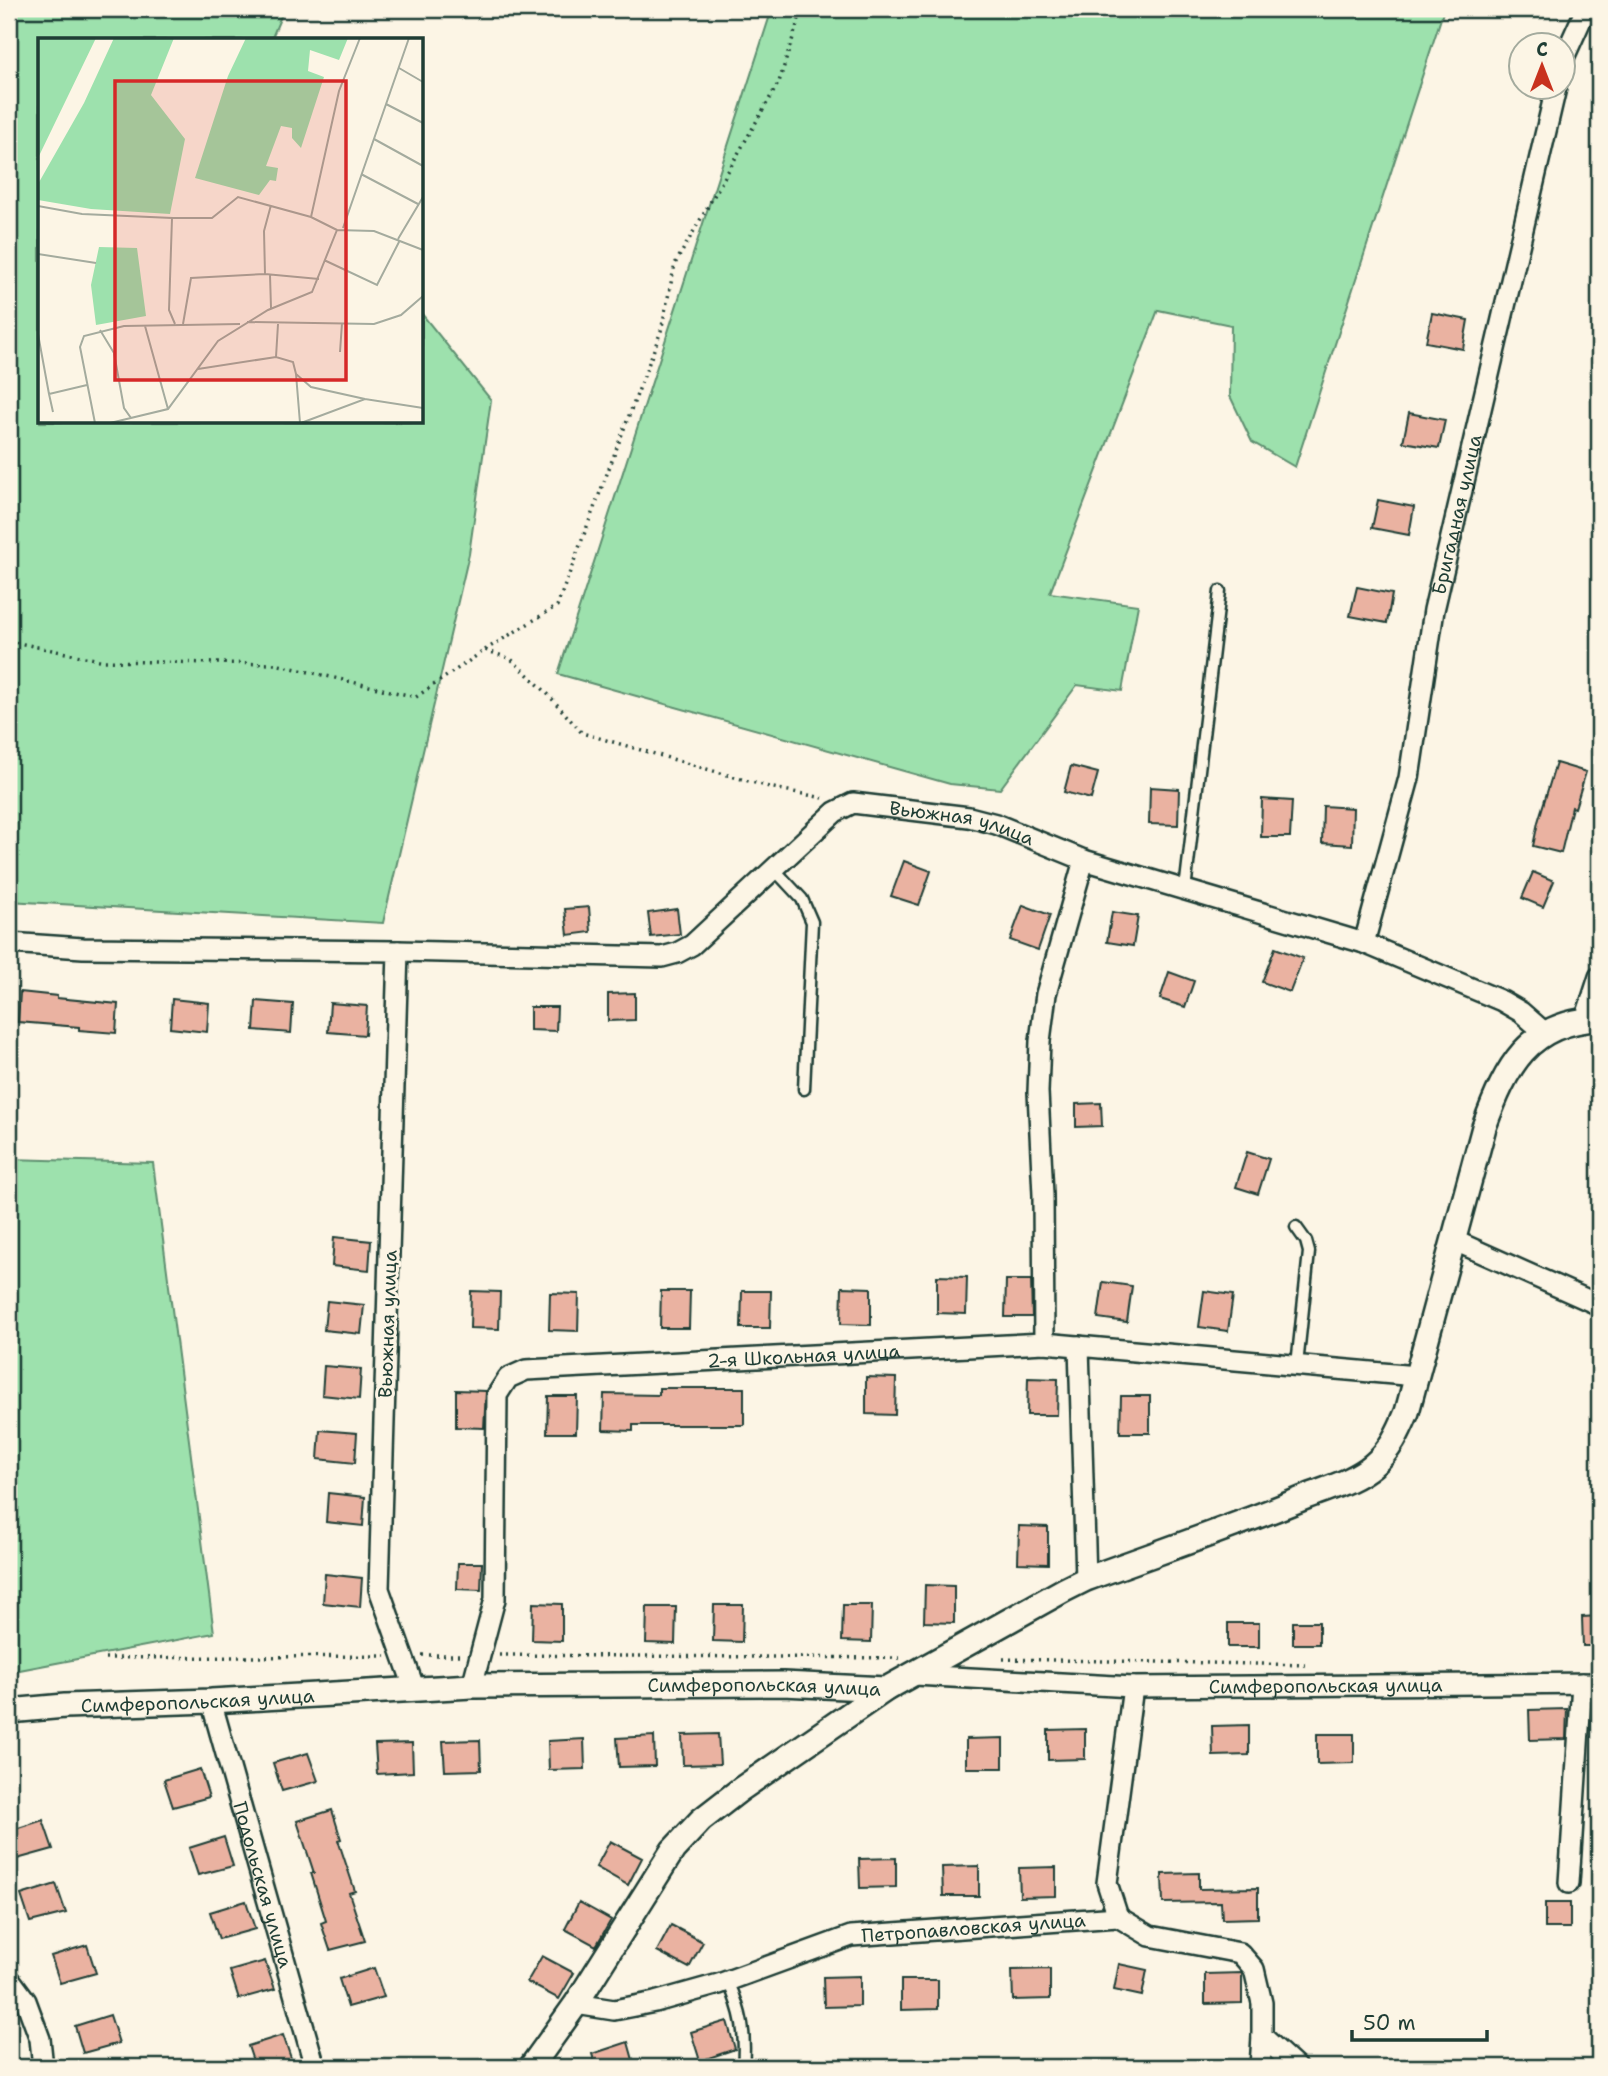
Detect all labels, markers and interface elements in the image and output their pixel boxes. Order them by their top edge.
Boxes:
north arrow [1506,32,1576,102]
text: С [1536,37,1548,62]
inset map [38,38,424,424]
street label: Бригадная улица [1426,432,1488,597]
street label: Вьюжная улица [888,796,1038,851]
street label: Вьюжная улица [372,1249,403,1398]
street label: 2-я Школьная улица [707,1339,901,1374]
street label: Симферопольская улица [647,1672,882,1702]
street label: Симферопольская улица [1209,1672,1443,1699]
street label: Симферопольская улица [80,1683,315,1718]
street label: Подольская улица [227,1799,298,1971]
street label: Петропавловская улица [861,1907,1087,1948]
scale bar [1352,1999,1487,2043]
text: 50 m [1363,2009,1416,2037]

